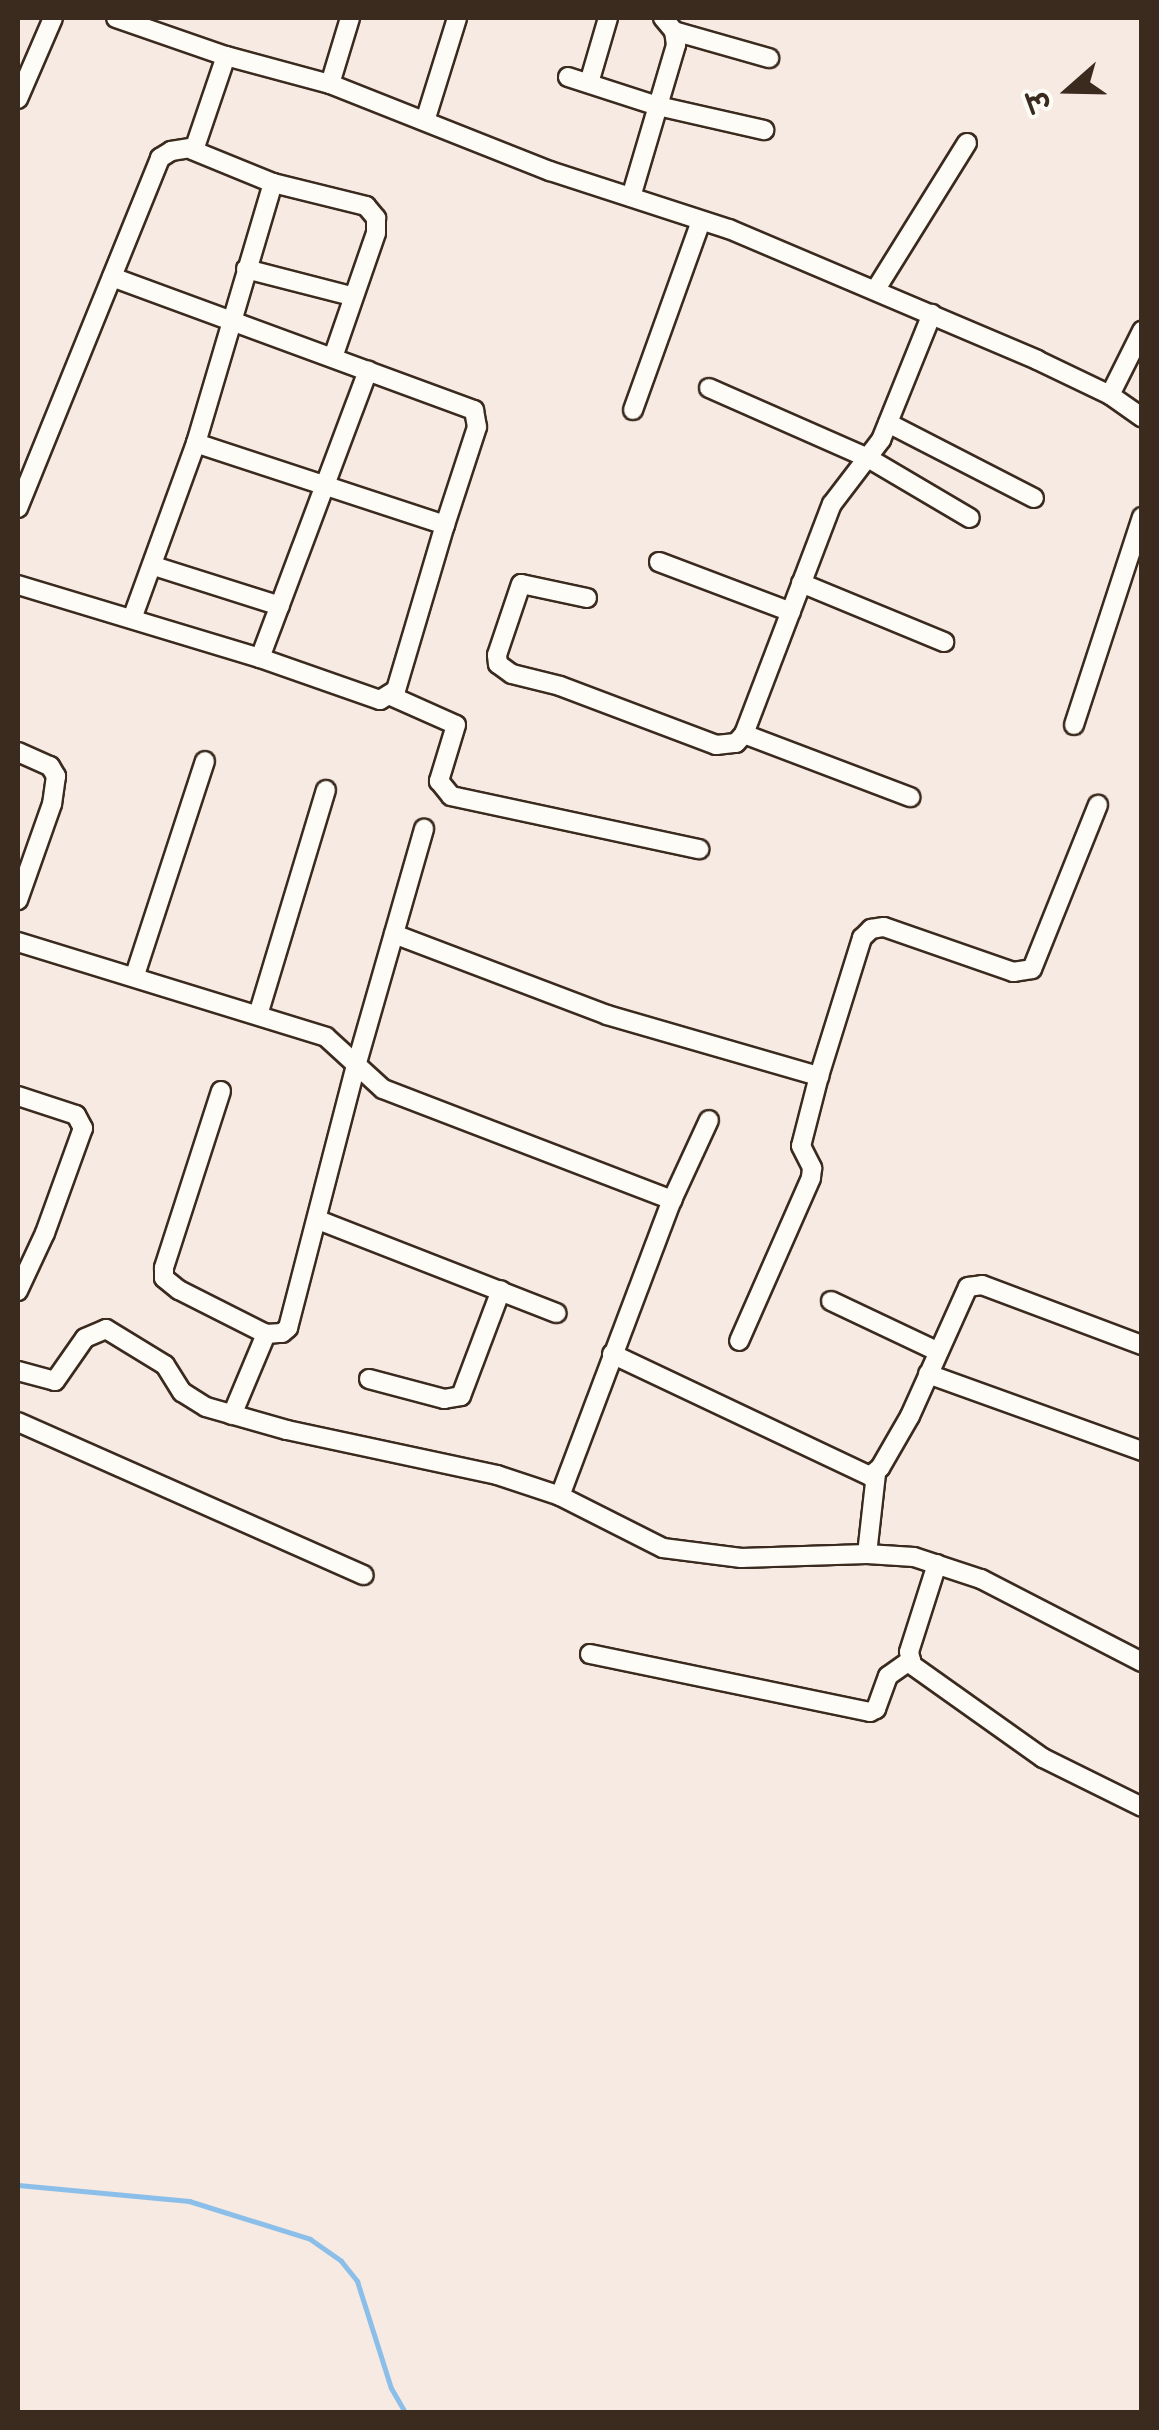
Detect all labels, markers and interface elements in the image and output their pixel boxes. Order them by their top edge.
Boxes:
north arrow [1019,40,1119,140]
text: उ [1021,86,1060,115]

